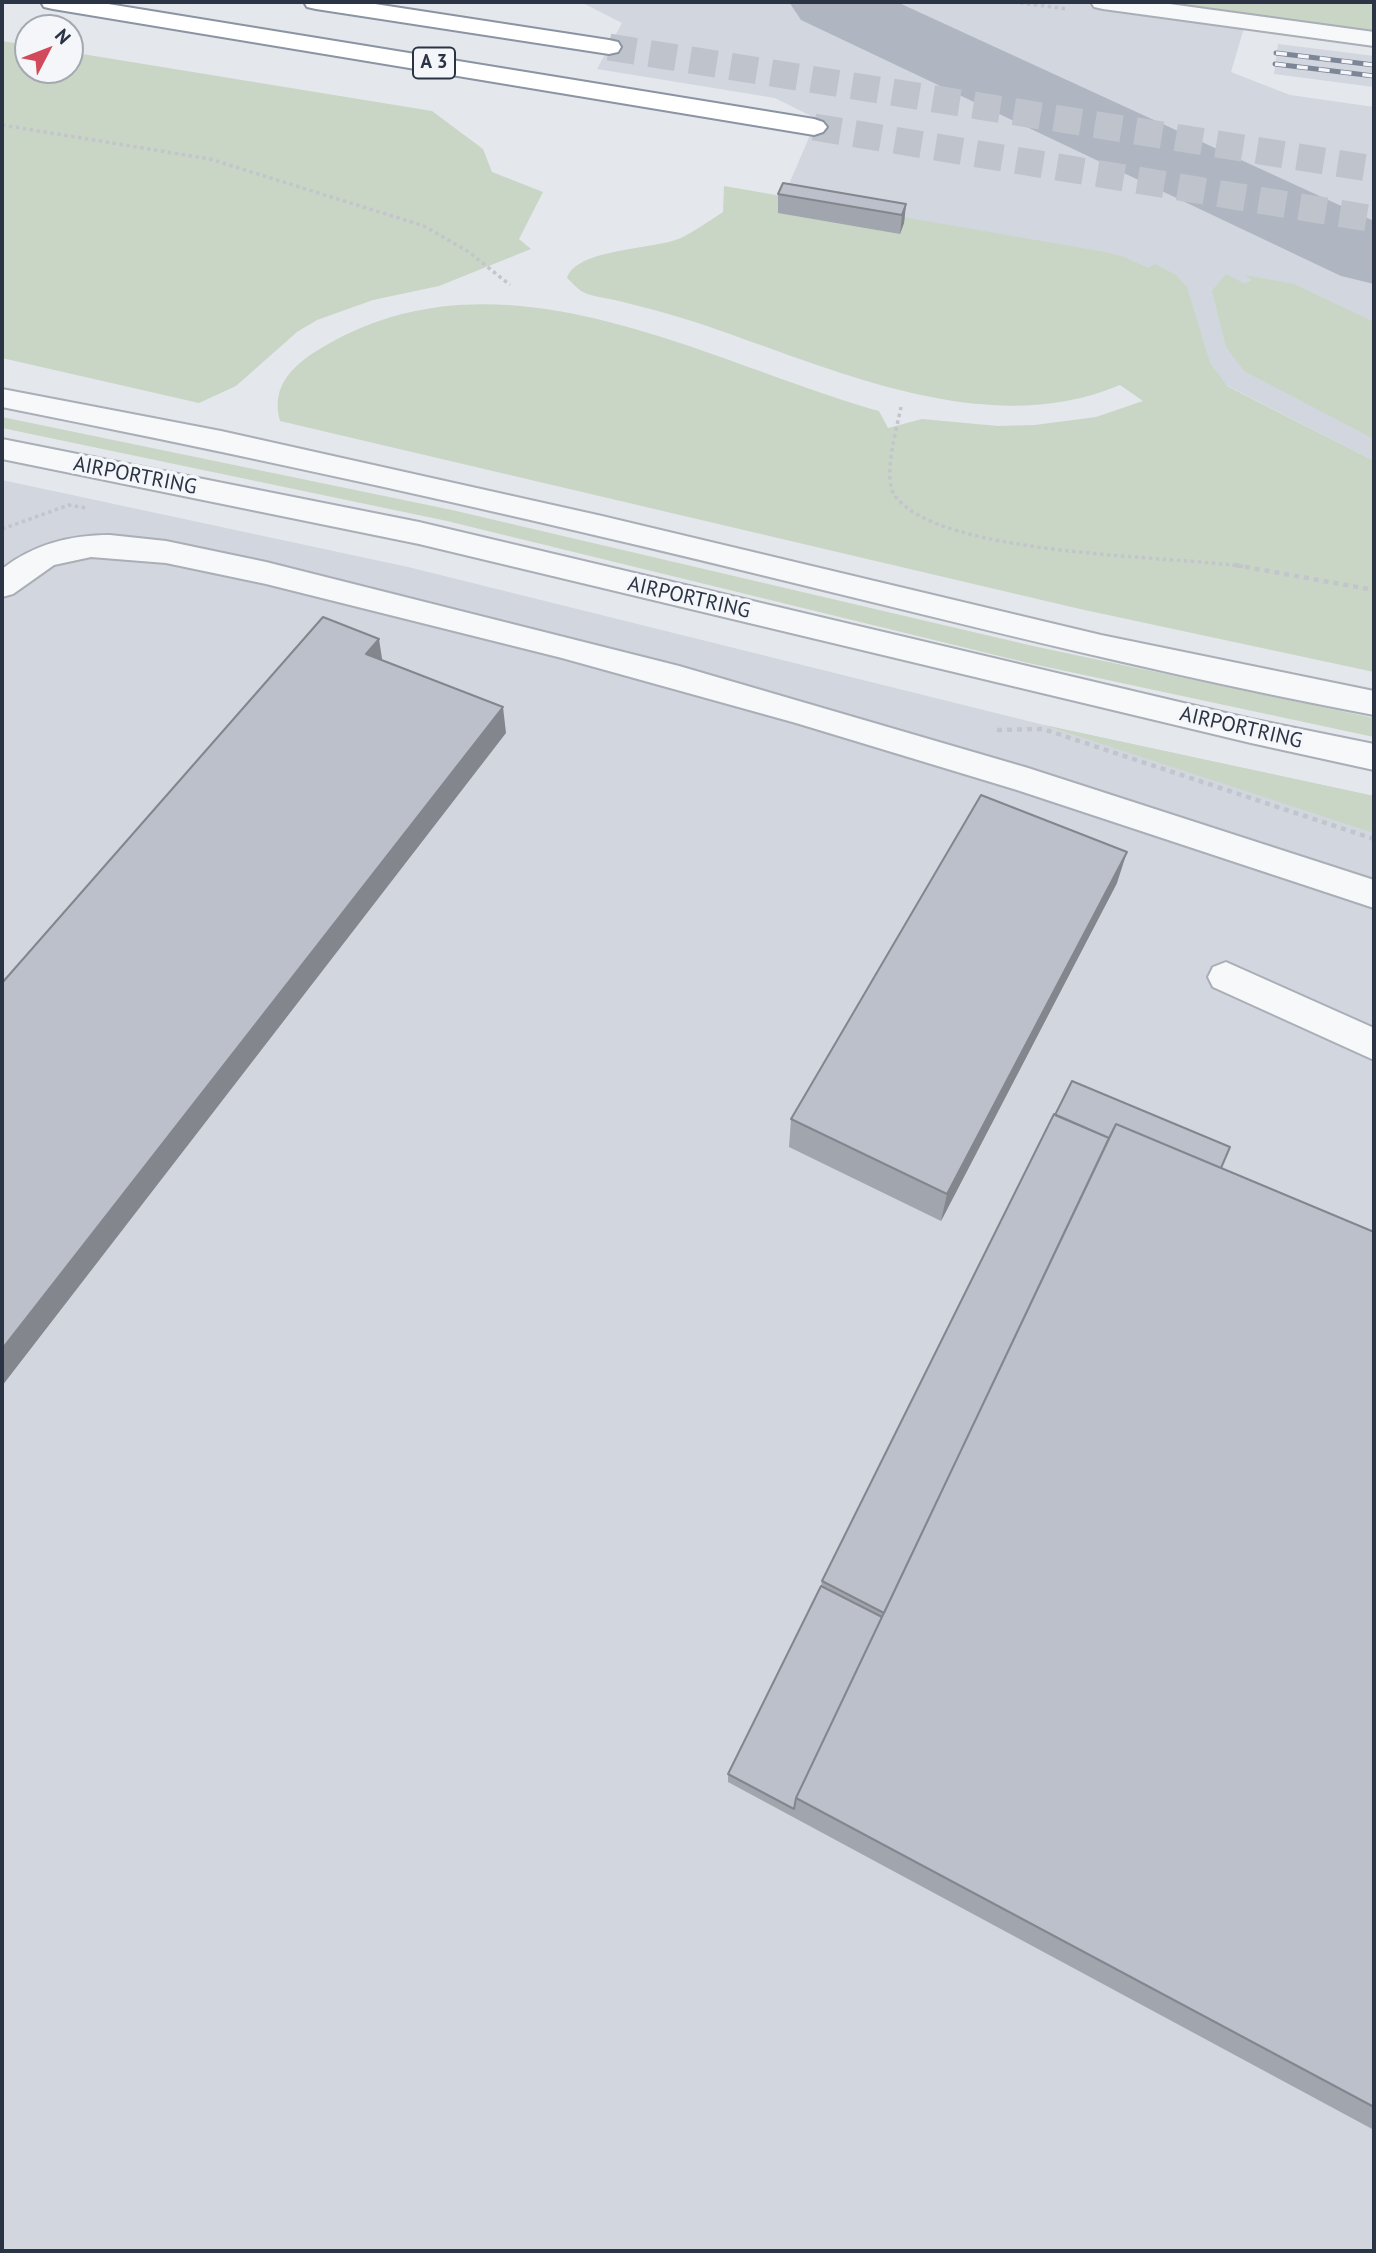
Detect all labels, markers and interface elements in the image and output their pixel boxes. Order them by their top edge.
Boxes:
north arrow [14,14,84,84]
text: N [50,24,76,49]
road number: A 3 [413,48,455,78]
street label: AIRPORTRING [71,452,199,500]
street label: AIRPORTRING [625,572,753,624]
street label: AIRPORTRING [1177,702,1305,754]

